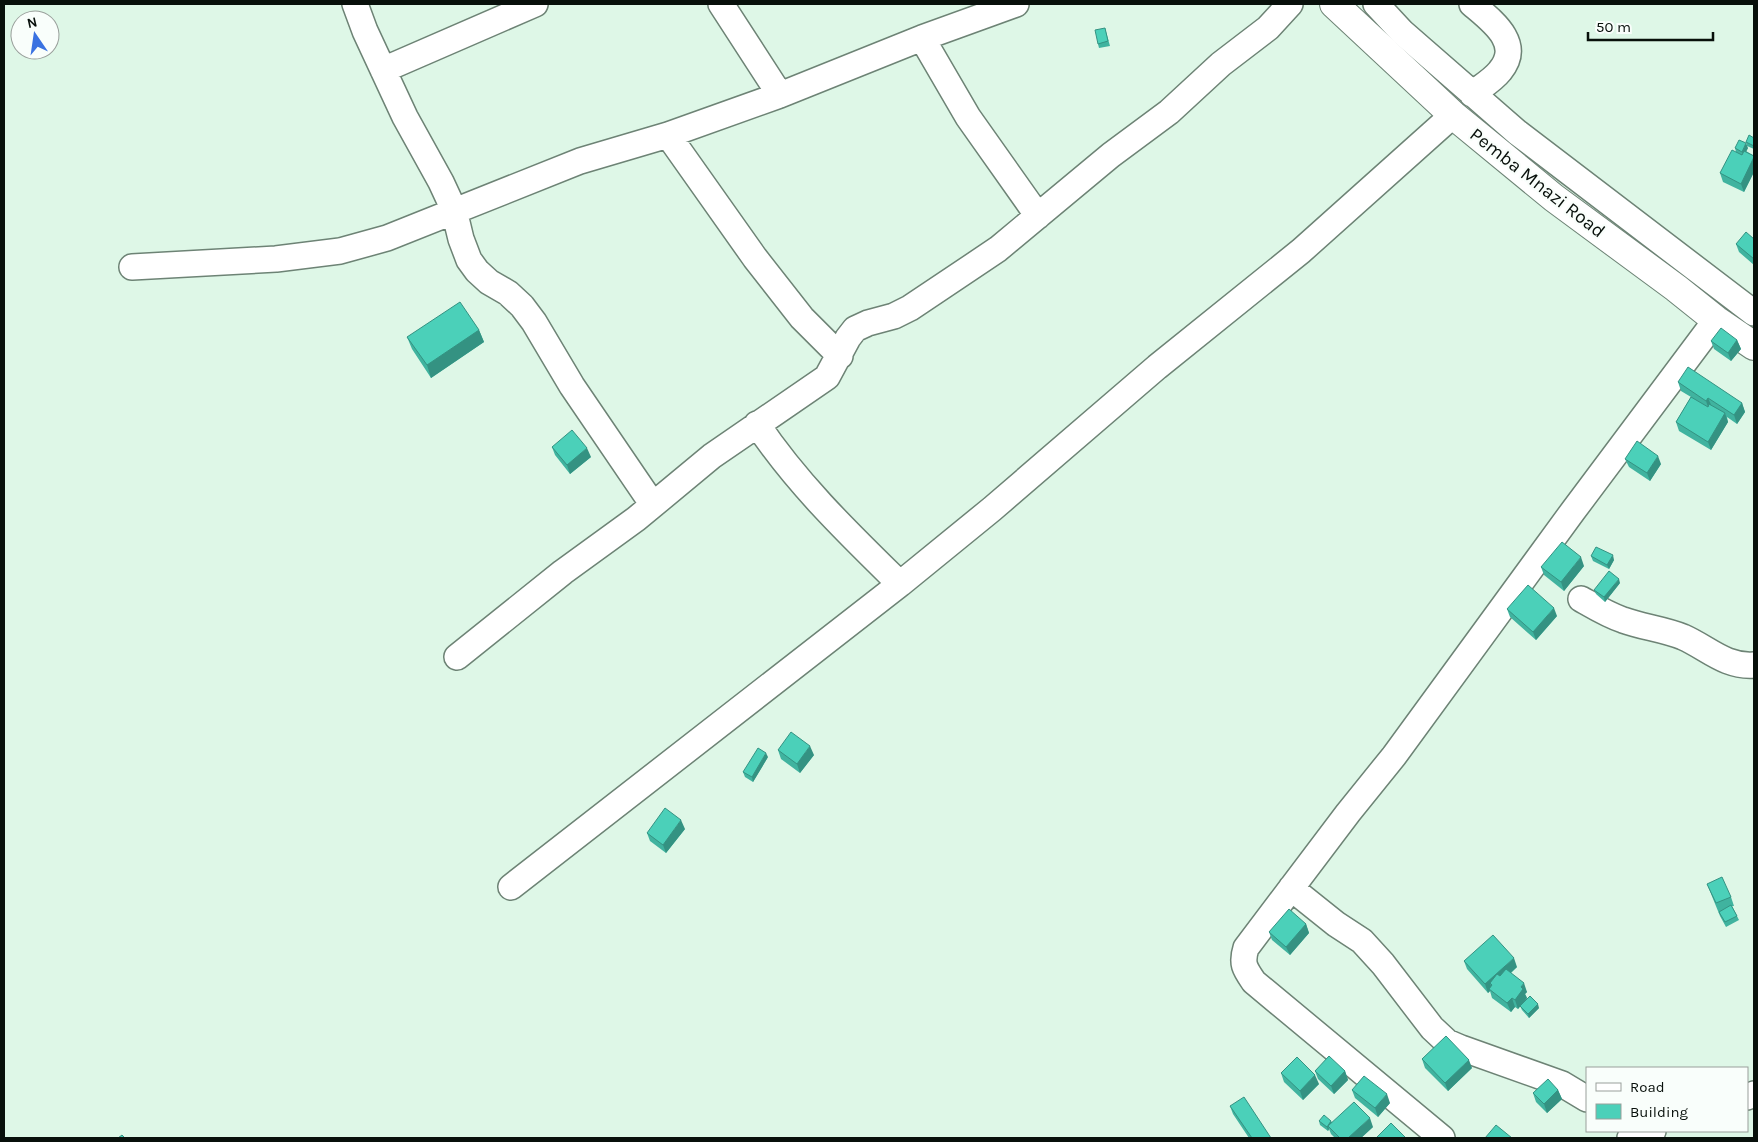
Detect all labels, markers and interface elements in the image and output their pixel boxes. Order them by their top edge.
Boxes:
north arrow [10,10,60,60]
scale bar [1588,10,1713,42]
text: N [25,13,39,32]
text: 50 m [1596,18,1631,36]
street label: Pemba Mnazi Road [1466,123,1609,242]
legend [1586,1067,1748,1132]
text: Road [1630,1078,1665,1096]
text: Building [1630,1103,1688,1121]

